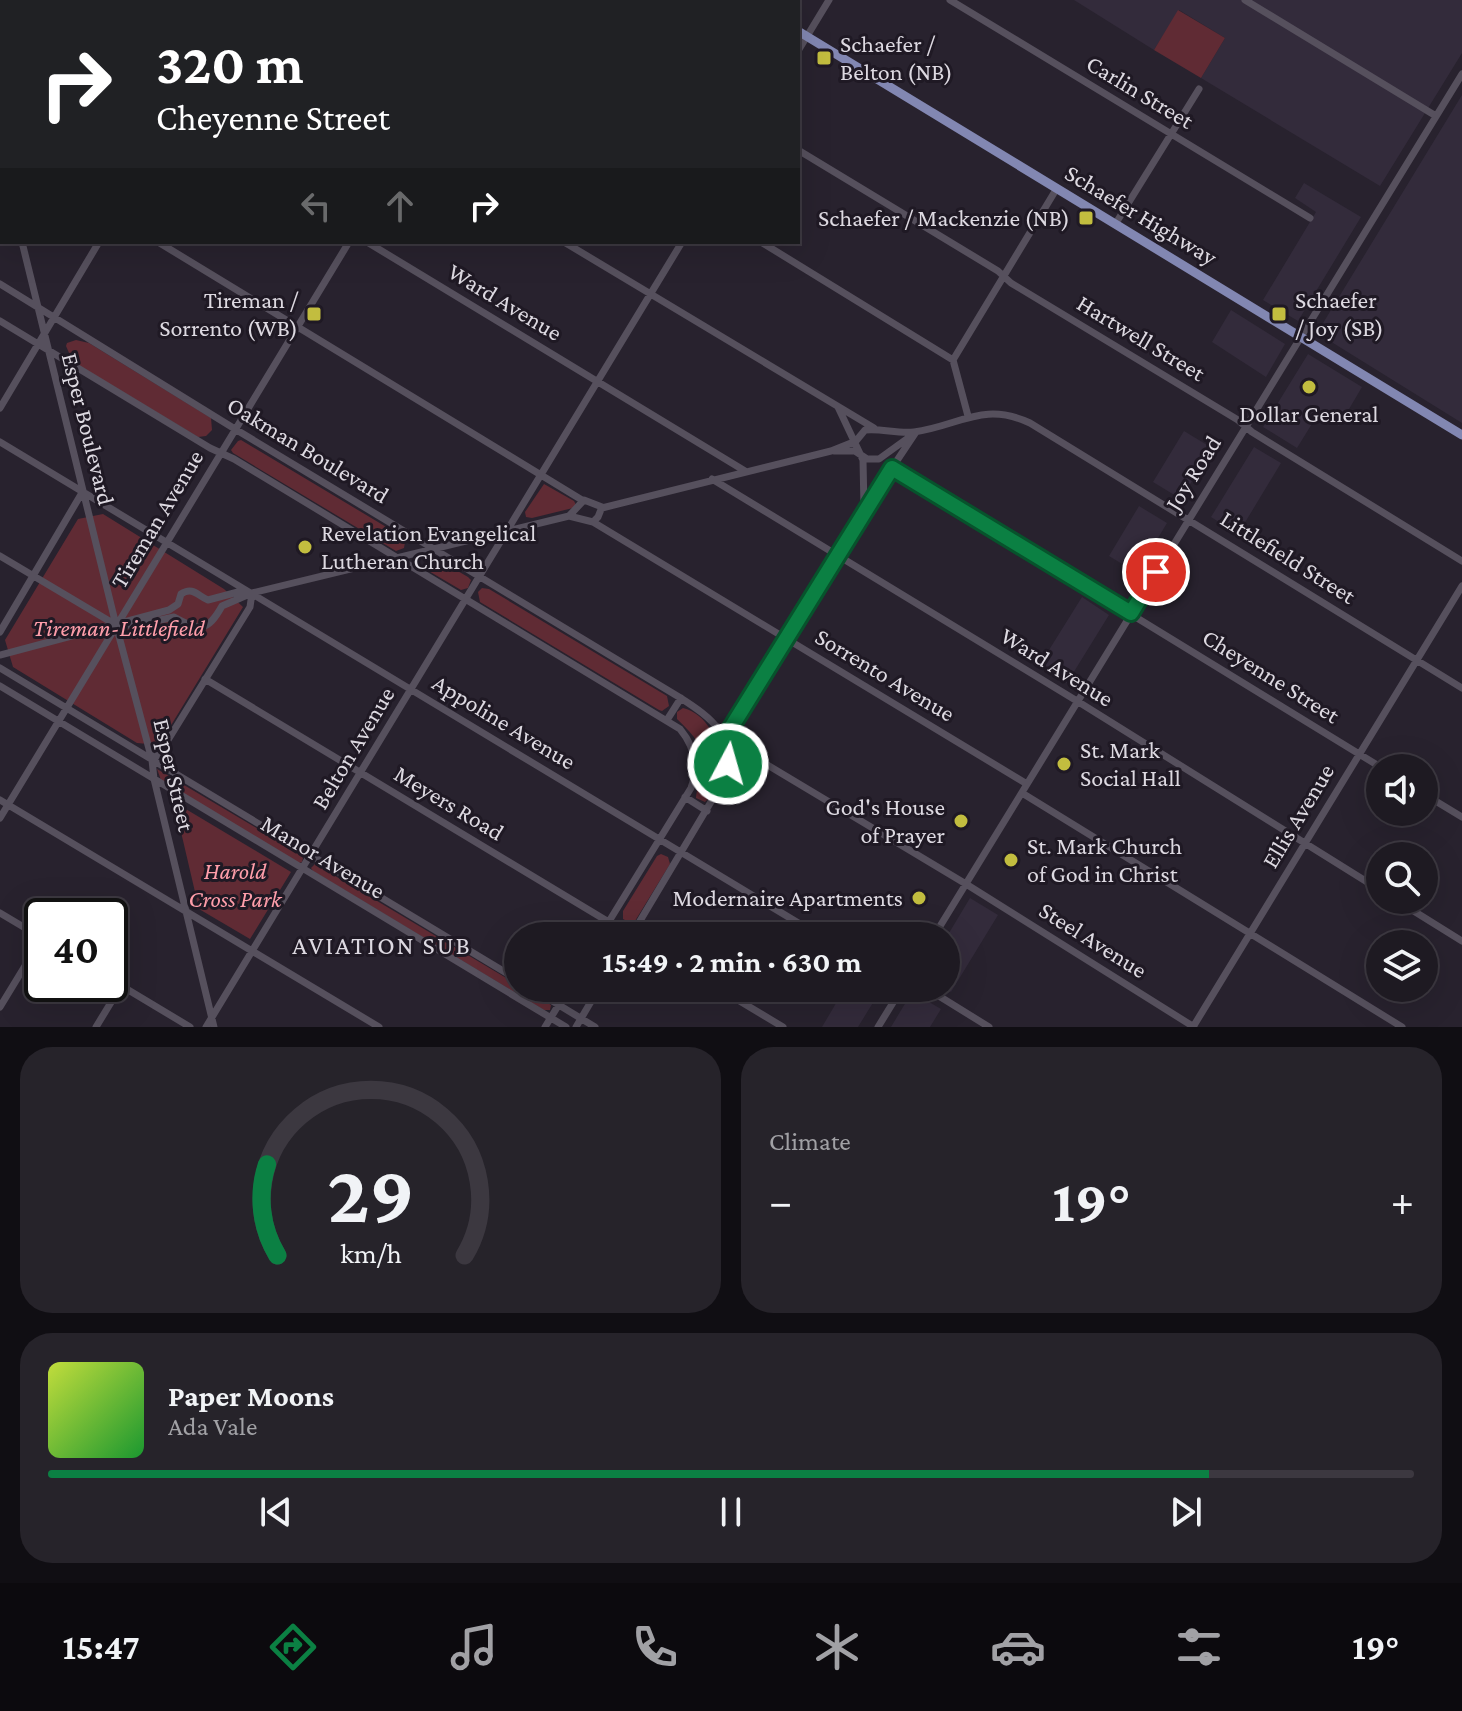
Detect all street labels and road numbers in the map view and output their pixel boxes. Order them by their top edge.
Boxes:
street label: Carlin Street [1082,49,1199,135]
street label: Schaefer Highway [1061,159,1223,271]
street label: Ward Avenue [443,257,567,346]
street label: Hartwell Street [1072,289,1211,387]
street label: Esper Boulevard [57,350,121,508]
street label: Oakman Boulevard [223,391,394,509]
street label: Joy Road [1158,430,1226,517]
street label: Tireman Avenue [105,445,208,593]
street label: Littlefield Street [1216,504,1362,609]
street label: Ward Avenue [996,621,1119,712]
street label: Sorrento Avenue [811,622,960,727]
street label: Cheyenne Street [1198,623,1345,729]
street label: Appoline Avenue [428,668,581,775]
street label: Belton Avenue [306,682,400,814]
street label: Esper Street [148,716,201,835]
street label: Meyers Road [390,759,509,846]
street label: Ellis Avenue [1256,759,1339,873]
street label: Manor Avenue [256,809,390,904]
street label: Steel Avenue [1035,896,1152,983]

